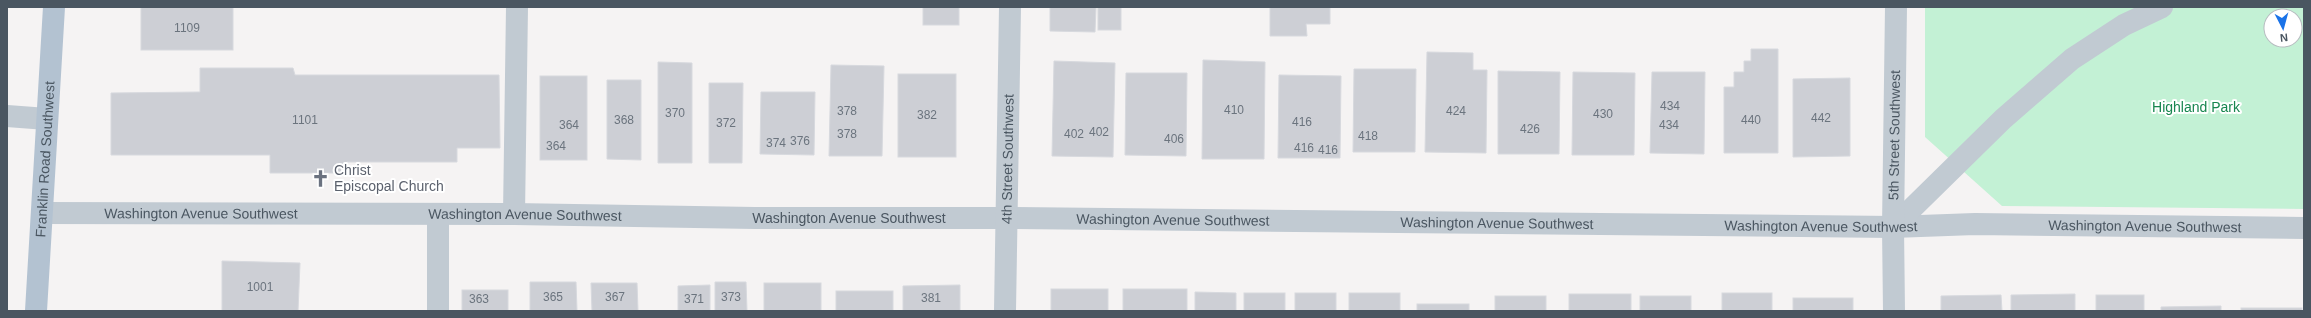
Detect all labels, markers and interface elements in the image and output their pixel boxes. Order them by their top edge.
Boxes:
north arrow [2263,8,2303,48]
house number: 1109 [174,21,200,35]
text: N [2279,32,2289,44]
street label: 5th Street Southwest [1885,70,1903,200]
street label: Franklin Road Southwest [32,81,58,238]
street label: 4th Street Southwest [998,94,1017,224]
house number: 434 [1660,99,1680,113]
park label: Highland Park [2152,99,2241,115]
house number: 410 [1224,103,1244,117]
house number: 378 [837,104,857,118]
house number: 424 [1446,104,1466,118]
house number: 370 [665,106,685,120]
house number: 430 [1593,107,1613,121]
house number: 382 [917,108,937,122]
house number: 442 [1811,111,1831,125]
house number: 1101 [292,113,318,127]
house number: 368 [614,113,634,127]
house number: 440 [1741,113,1761,127]
house number: 416 [1292,115,1312,129]
house number: 372 [716,116,736,130]
house number: 364 [559,118,579,132]
house number: 434 [1659,118,1679,132]
house number: 426 [1520,122,1540,136]
house number: 402 [1089,125,1109,139]
house number: 378 [837,127,857,141]
house number: 402 [1064,127,1084,141]
house number: 418 [1358,129,1378,143]
house number: 406 [1164,132,1184,146]
house number: 376 [790,134,810,148]
house number: 374 [766,136,786,150]
house number: 364 [546,139,566,153]
house number: 416 [1294,141,1314,155]
house number: 416 [1318,143,1338,157]
place label: Christ Episcopal Church [334,162,444,194]
church icon: Christ Episcopal Church [311,168,331,188]
street label: Washington Avenue Southwest [104,205,298,222]
street label: Washington Avenue Southwest [428,206,622,224]
street label: Washington Avenue Southwest [752,210,946,226]
street label: Washington Avenue Southwest [1076,211,1270,229]
street label: Washington Avenue Southwest [1400,214,1594,232]
street label: Washington Avenue Southwest [1724,217,1918,235]
street label: Washington Avenue Southwest [2048,217,2242,235]
house number: 1001 [247,280,274,294]
house number: 365 [543,290,563,304]
house number: 367 [605,290,625,304]
house number: 373 [721,290,741,304]
house number: 381 [921,291,941,305]
house number: 363 [469,292,489,306]
house number: 371 [684,292,704,306]

